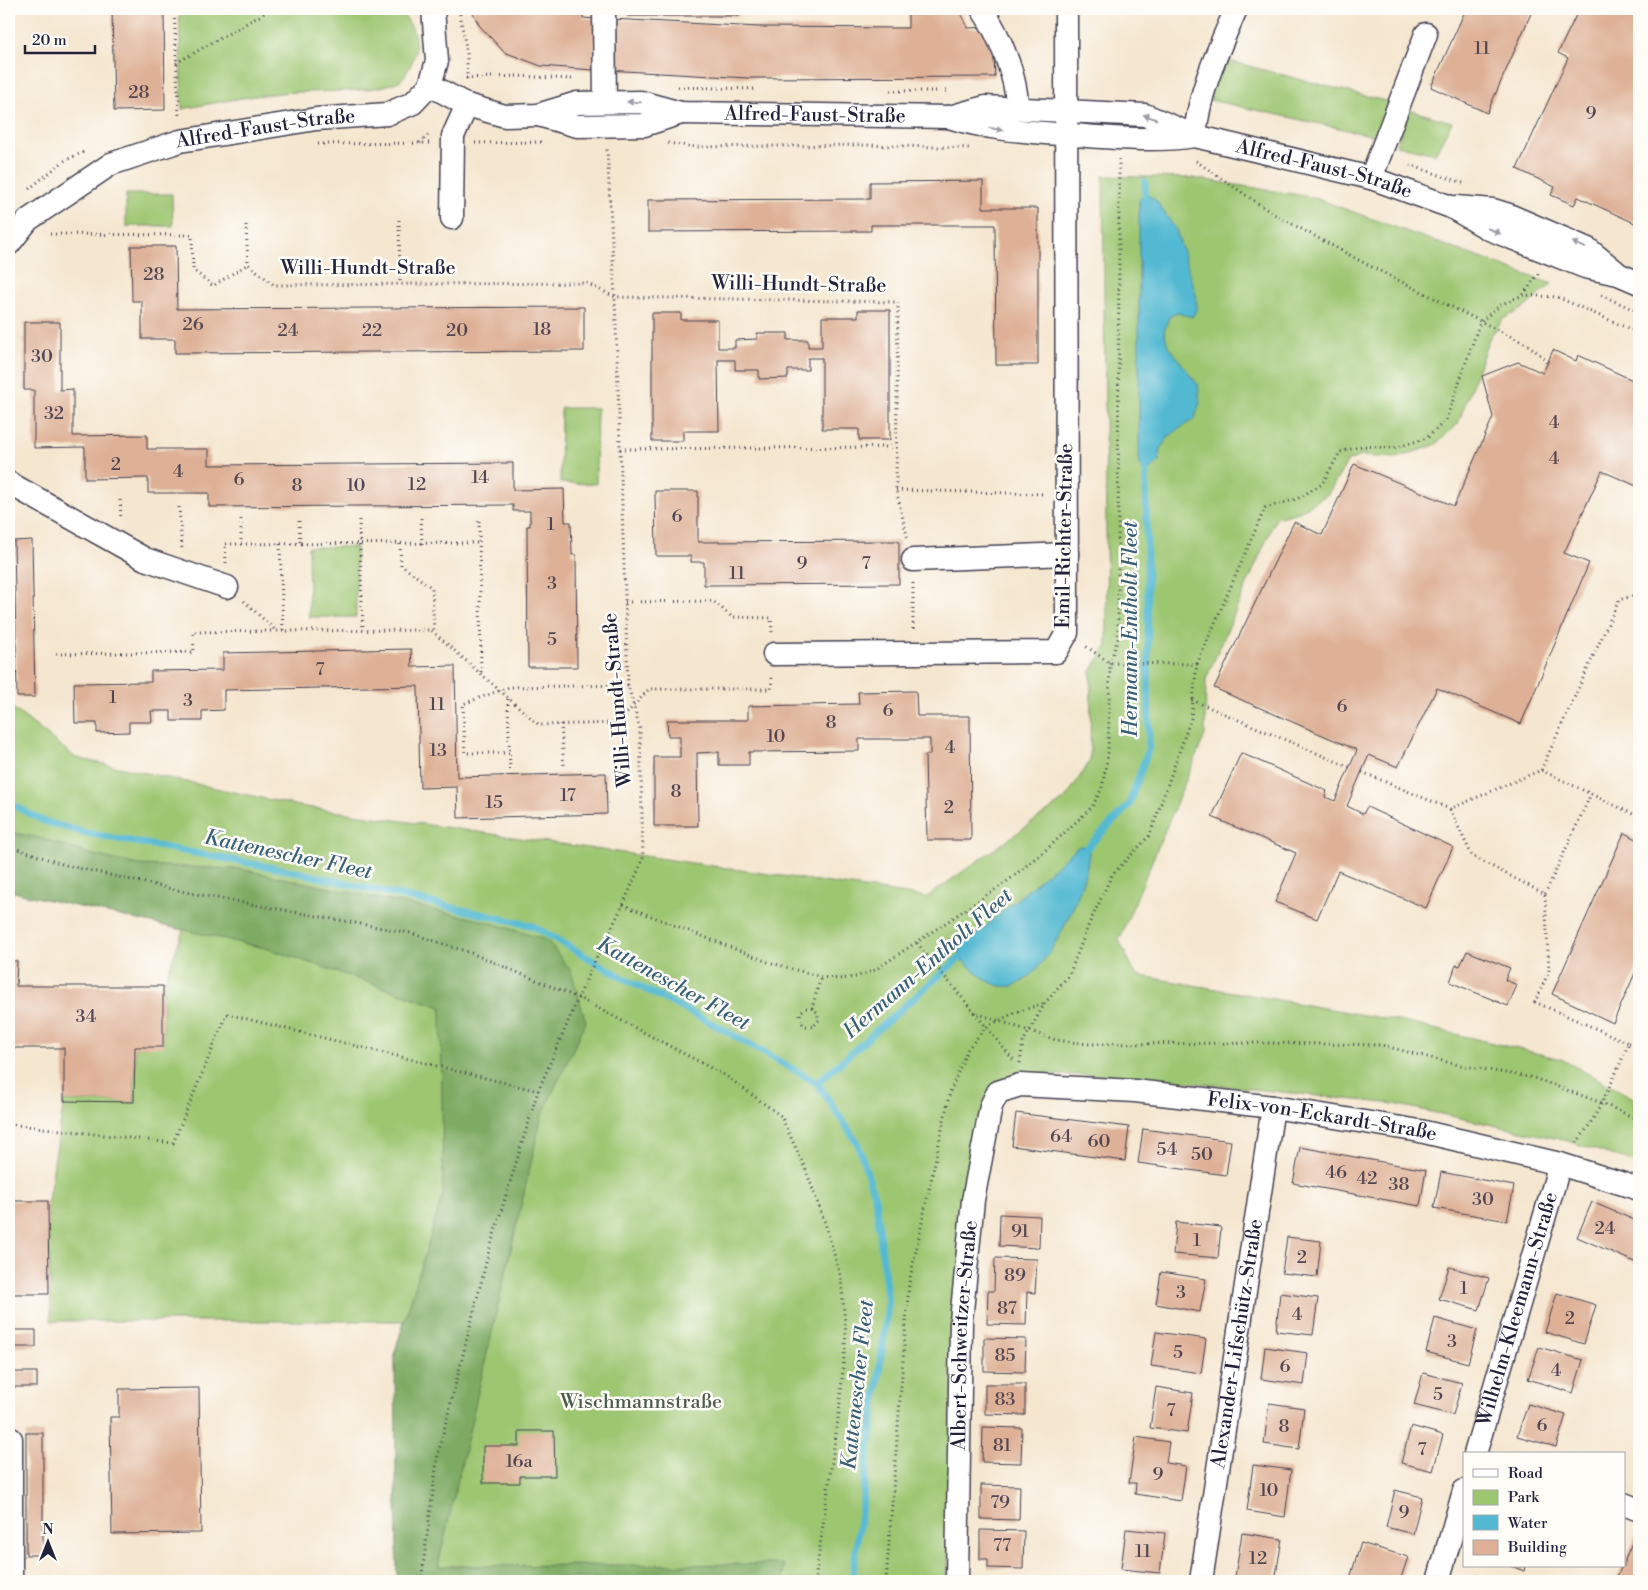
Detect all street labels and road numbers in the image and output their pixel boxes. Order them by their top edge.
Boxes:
street label: Alfred-Faust-Straße [723,101,906,129]
street label: Alfred-Faust-Straße [173,104,356,154]
street label: Alfred-Faust-Straße [1233,134,1416,204]
street label: Willi-Hundt-Straße [279,256,456,281]
street label: Willi-Hundt-Straße [710,271,887,299]
street label: Emil-Richter-Straße [1051,443,1079,629]
street label: Willi-Hundt-Straße [598,612,638,789]
street label: Felix-von-Eckardt-Straße [1206,1087,1439,1147]
street label: Wilhelm-Kleemann-Straße [1471,1189,1564,1430]
street label: Alexander-Lifschütz-Straße [1206,1217,1268,1471]
street label: Albert-Schweitzer-Straße [946,1219,983,1452]

